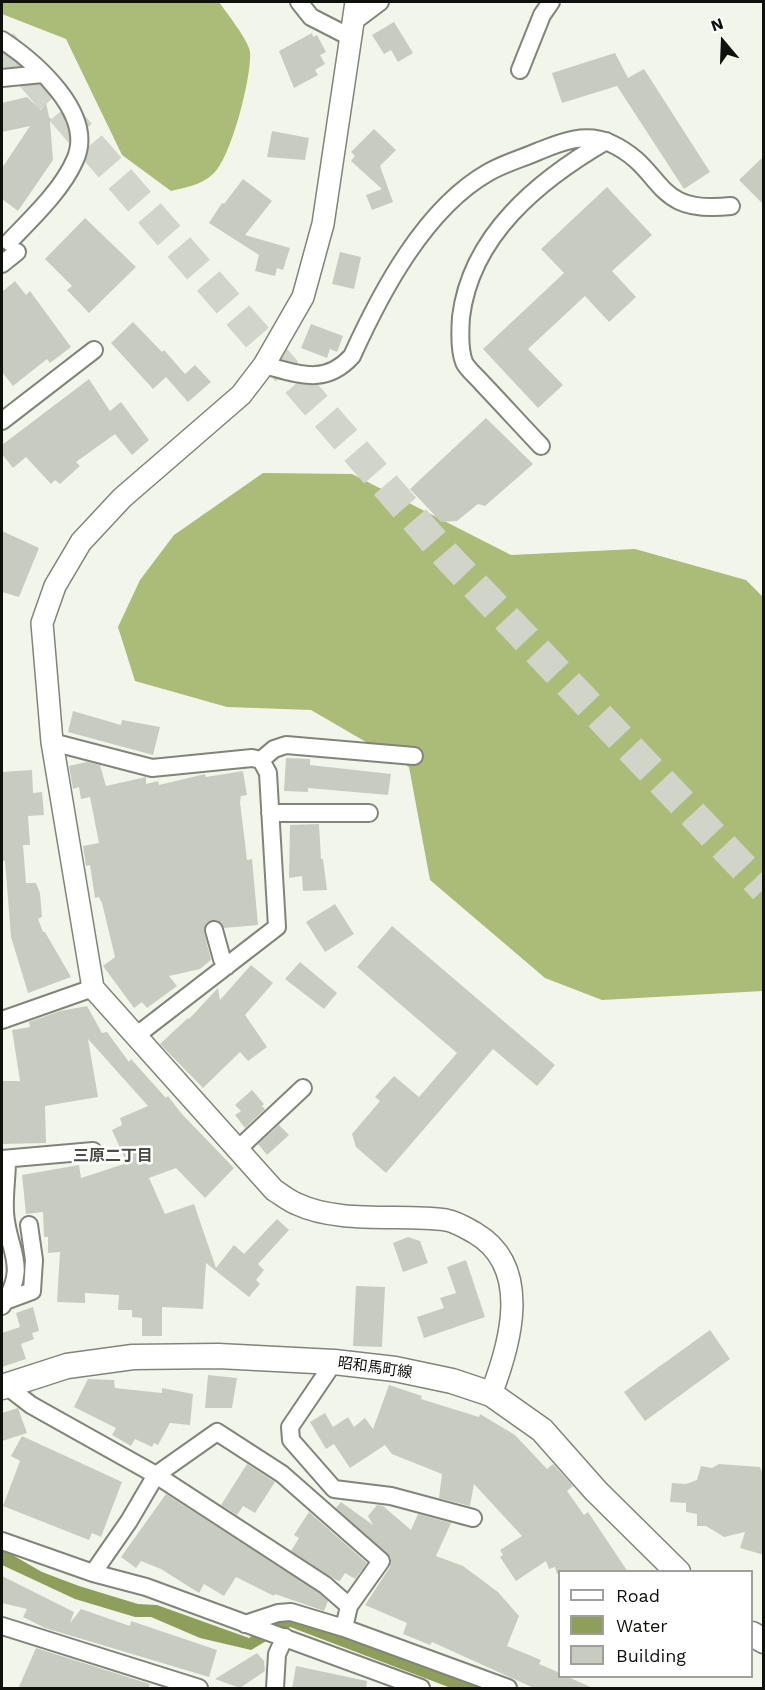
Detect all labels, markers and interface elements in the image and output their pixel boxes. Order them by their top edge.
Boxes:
north arrow [693,12,753,72]
text: N [708,14,726,35]
district label: 三原二丁目 [73,1146,153,1166]
street label: 昭和馬町線 [337,1354,413,1382]
legend [558,1570,753,1678]
text: Road [616,1585,660,1606]
text: Water [616,1615,668,1636]
text: Building [616,1645,686,1666]

